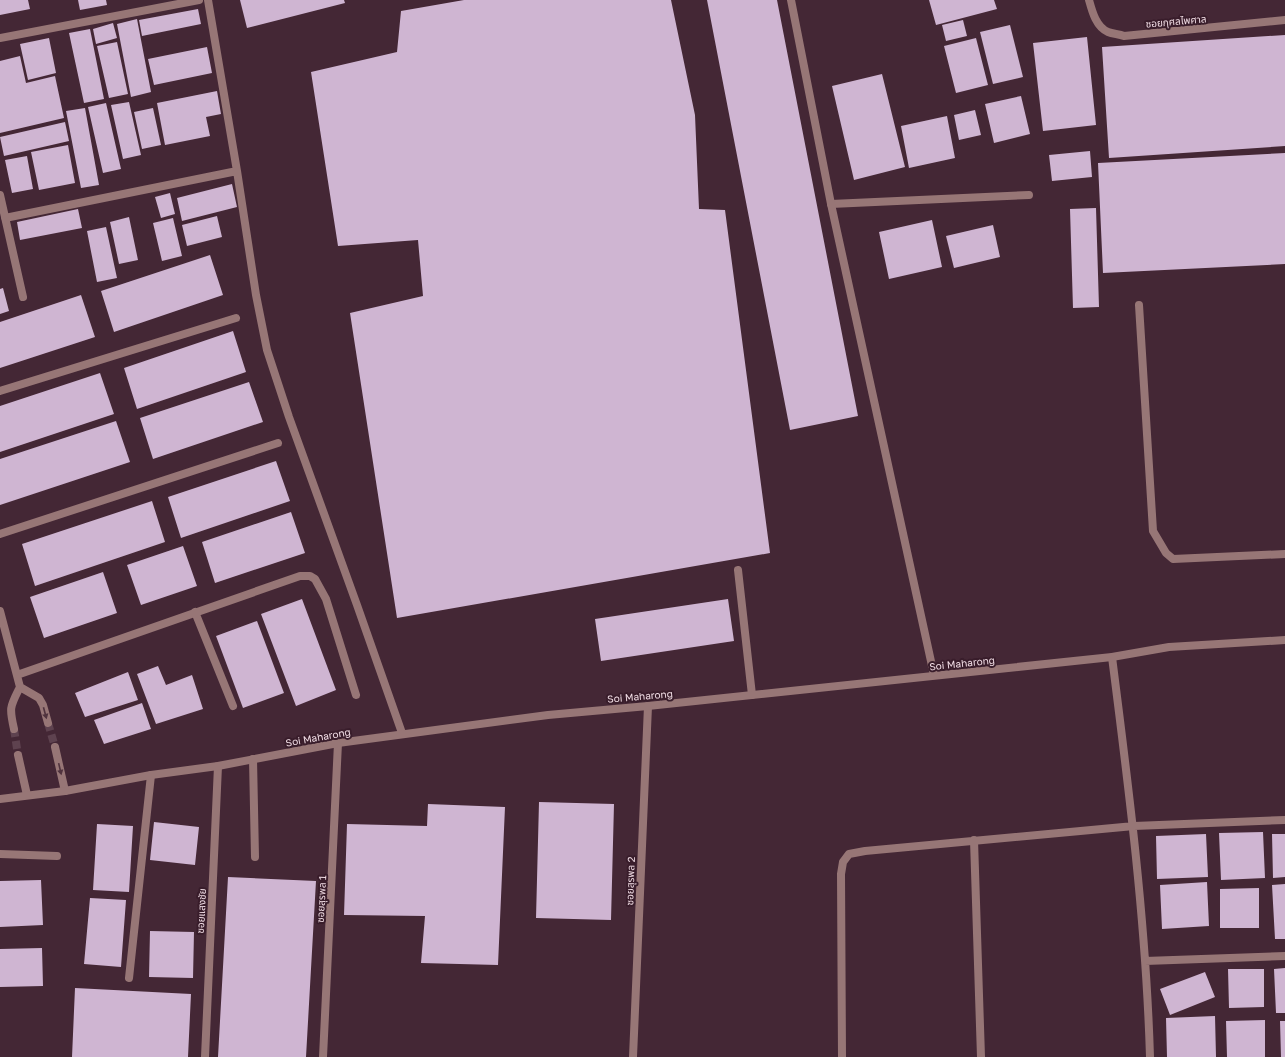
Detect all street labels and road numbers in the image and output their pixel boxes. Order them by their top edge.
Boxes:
street label: ซอยกุศลไพศาล [1145,12,1207,31]
street label: Soi Maharong [929,654,995,672]
street label: Soi Maharong [607,687,673,705]
street label: Soi Maharong [285,725,351,749]
street label: ซอยสุรพล 2 [623,856,638,906]
street label: ซอยสุรพล 1 [314,875,329,923]
street label: ซอยแสงชัย [194,888,208,934]

